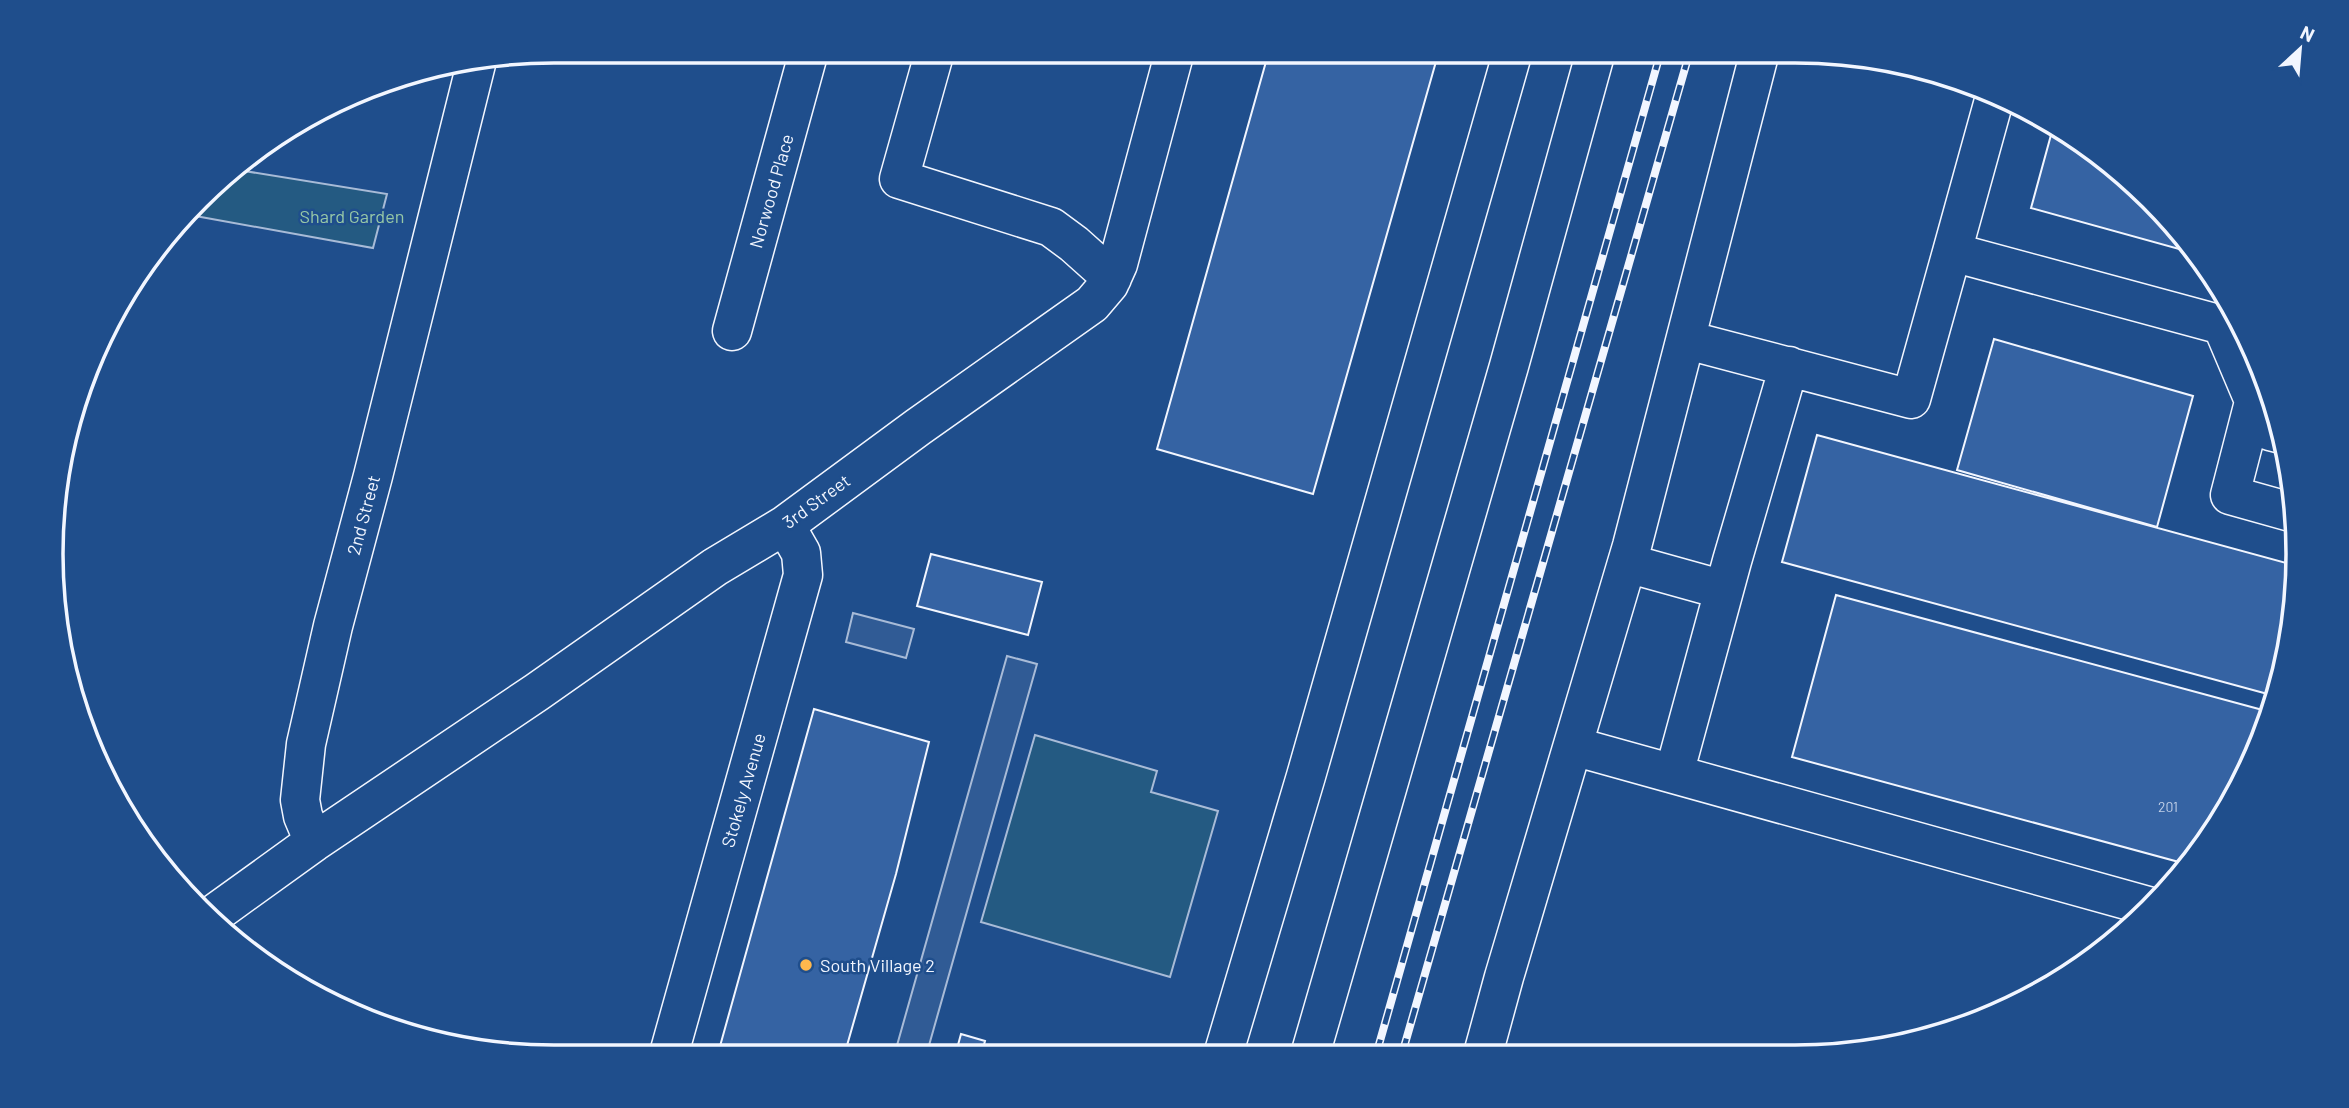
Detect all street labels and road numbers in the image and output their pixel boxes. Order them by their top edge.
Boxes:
street label: Norwood Place [744,131,798,251]
street label: 3rd Street [778,469,854,533]
street label: 2nd Street [342,473,384,557]
street label: Stokely Avenue [716,730,770,850]

